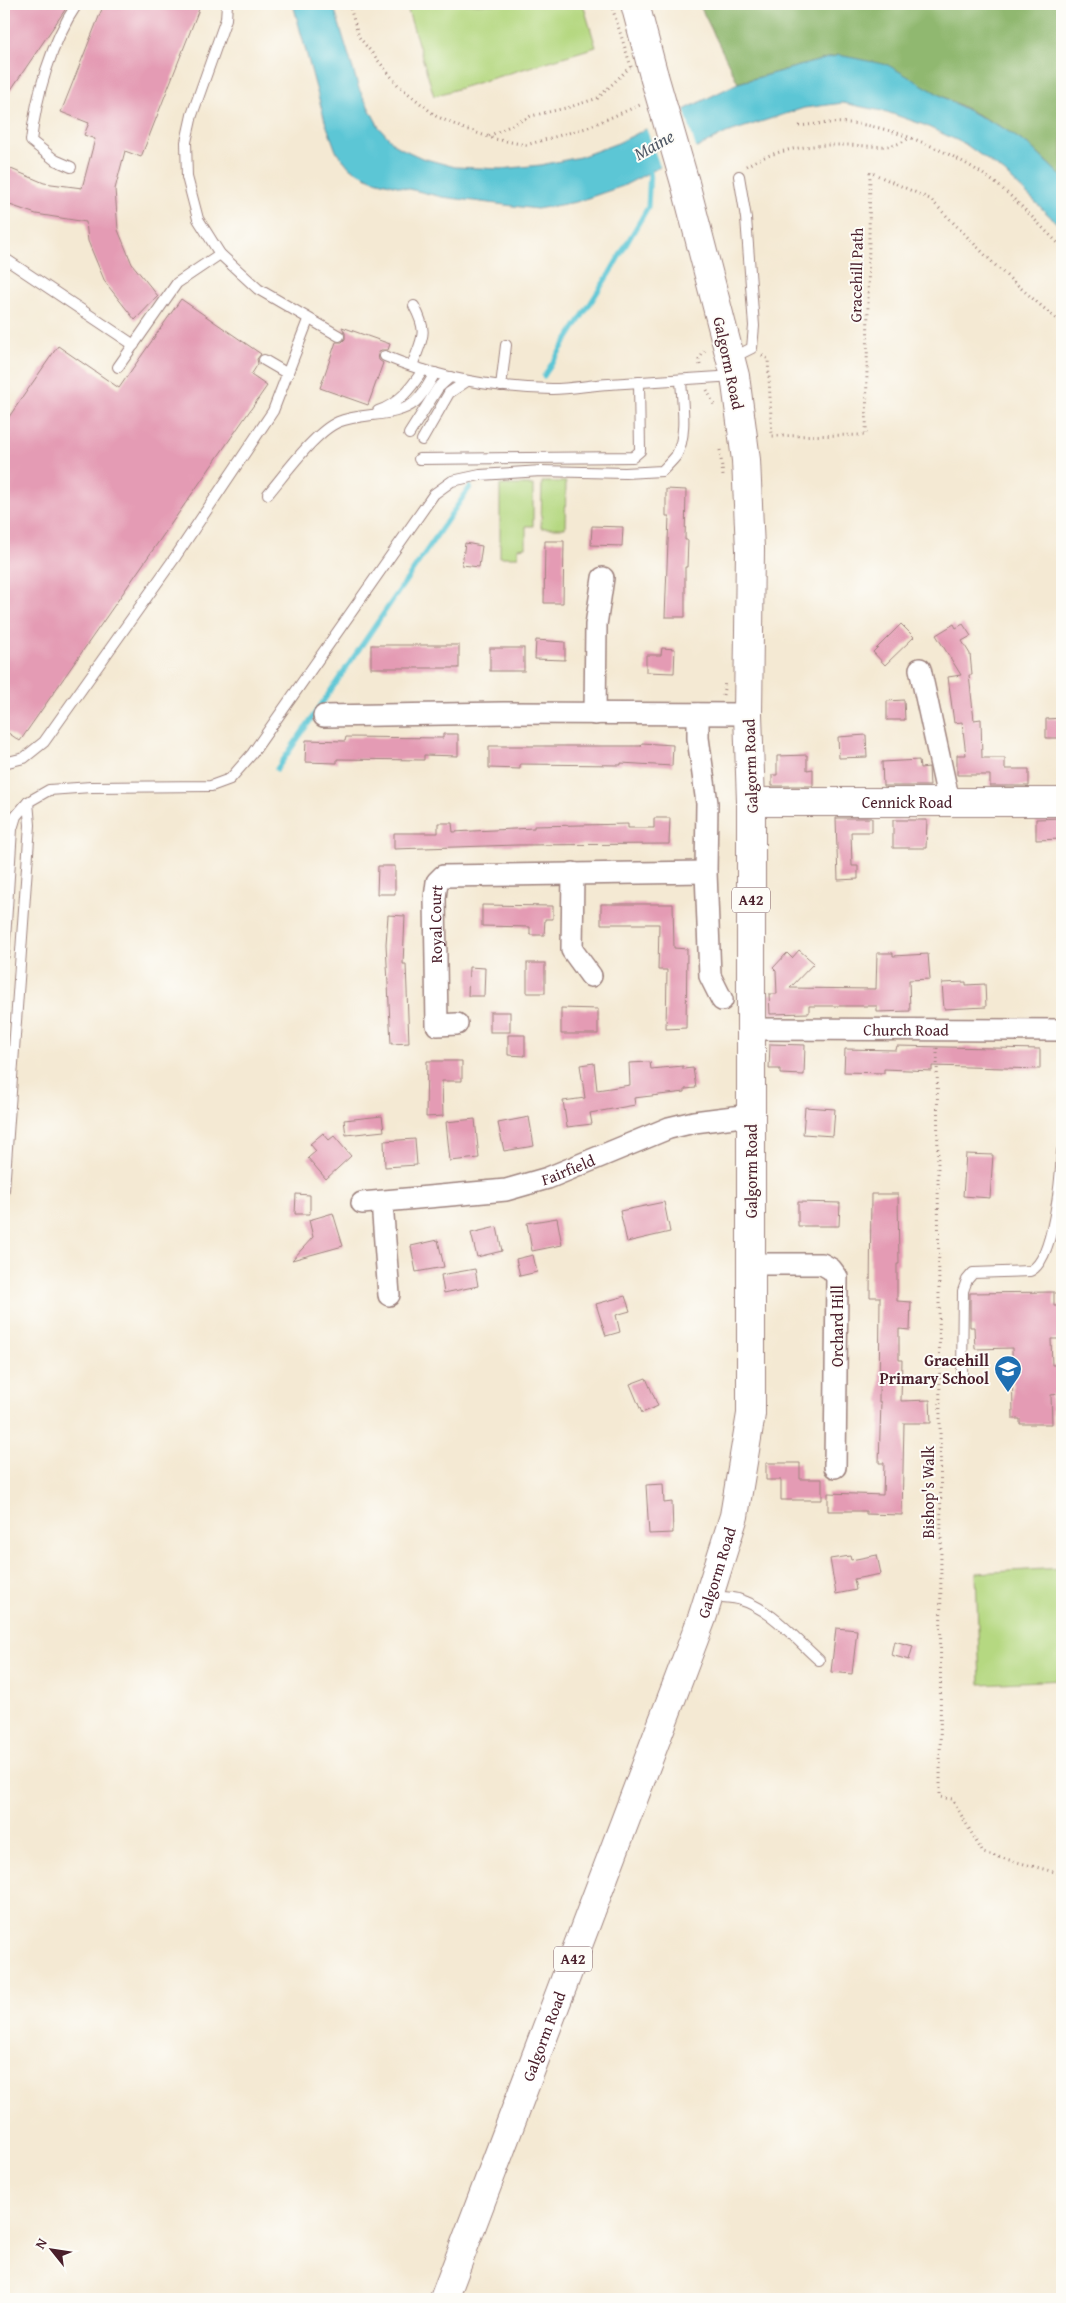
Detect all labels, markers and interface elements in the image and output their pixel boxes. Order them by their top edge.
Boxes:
water label: Maine [628,122,679,167]
street label: Gracehill Path [843,227,869,323]
street label: Galgorm Road [707,314,751,412]
street label: Galgorm Road [736,718,764,814]
street label: Cennick Road [862,790,953,814]
street label: Royal Court [423,883,449,963]
road number: A42 [732,888,770,912]
street label: Church Road [863,1017,949,1042]
street label: Galgorm Road [739,1123,763,1218]
street label: Fairfield [539,1148,599,1191]
street label: Orchard Hill [825,1284,849,1367]
place label: Gracehill Primary School [879,1348,989,1390]
school or university icon: Gracehill Primary School [993,1354,1023,1393]
street label: Bishop's Walk [916,1445,940,1538]
street label: Galgorm Road [691,1523,742,1621]
road number: A42 [554,1946,592,1972]
street label: Galgorm Road [516,1987,572,2085]
north arrow [28,2226,78,2276]
text: N [30,2234,52,2253]

